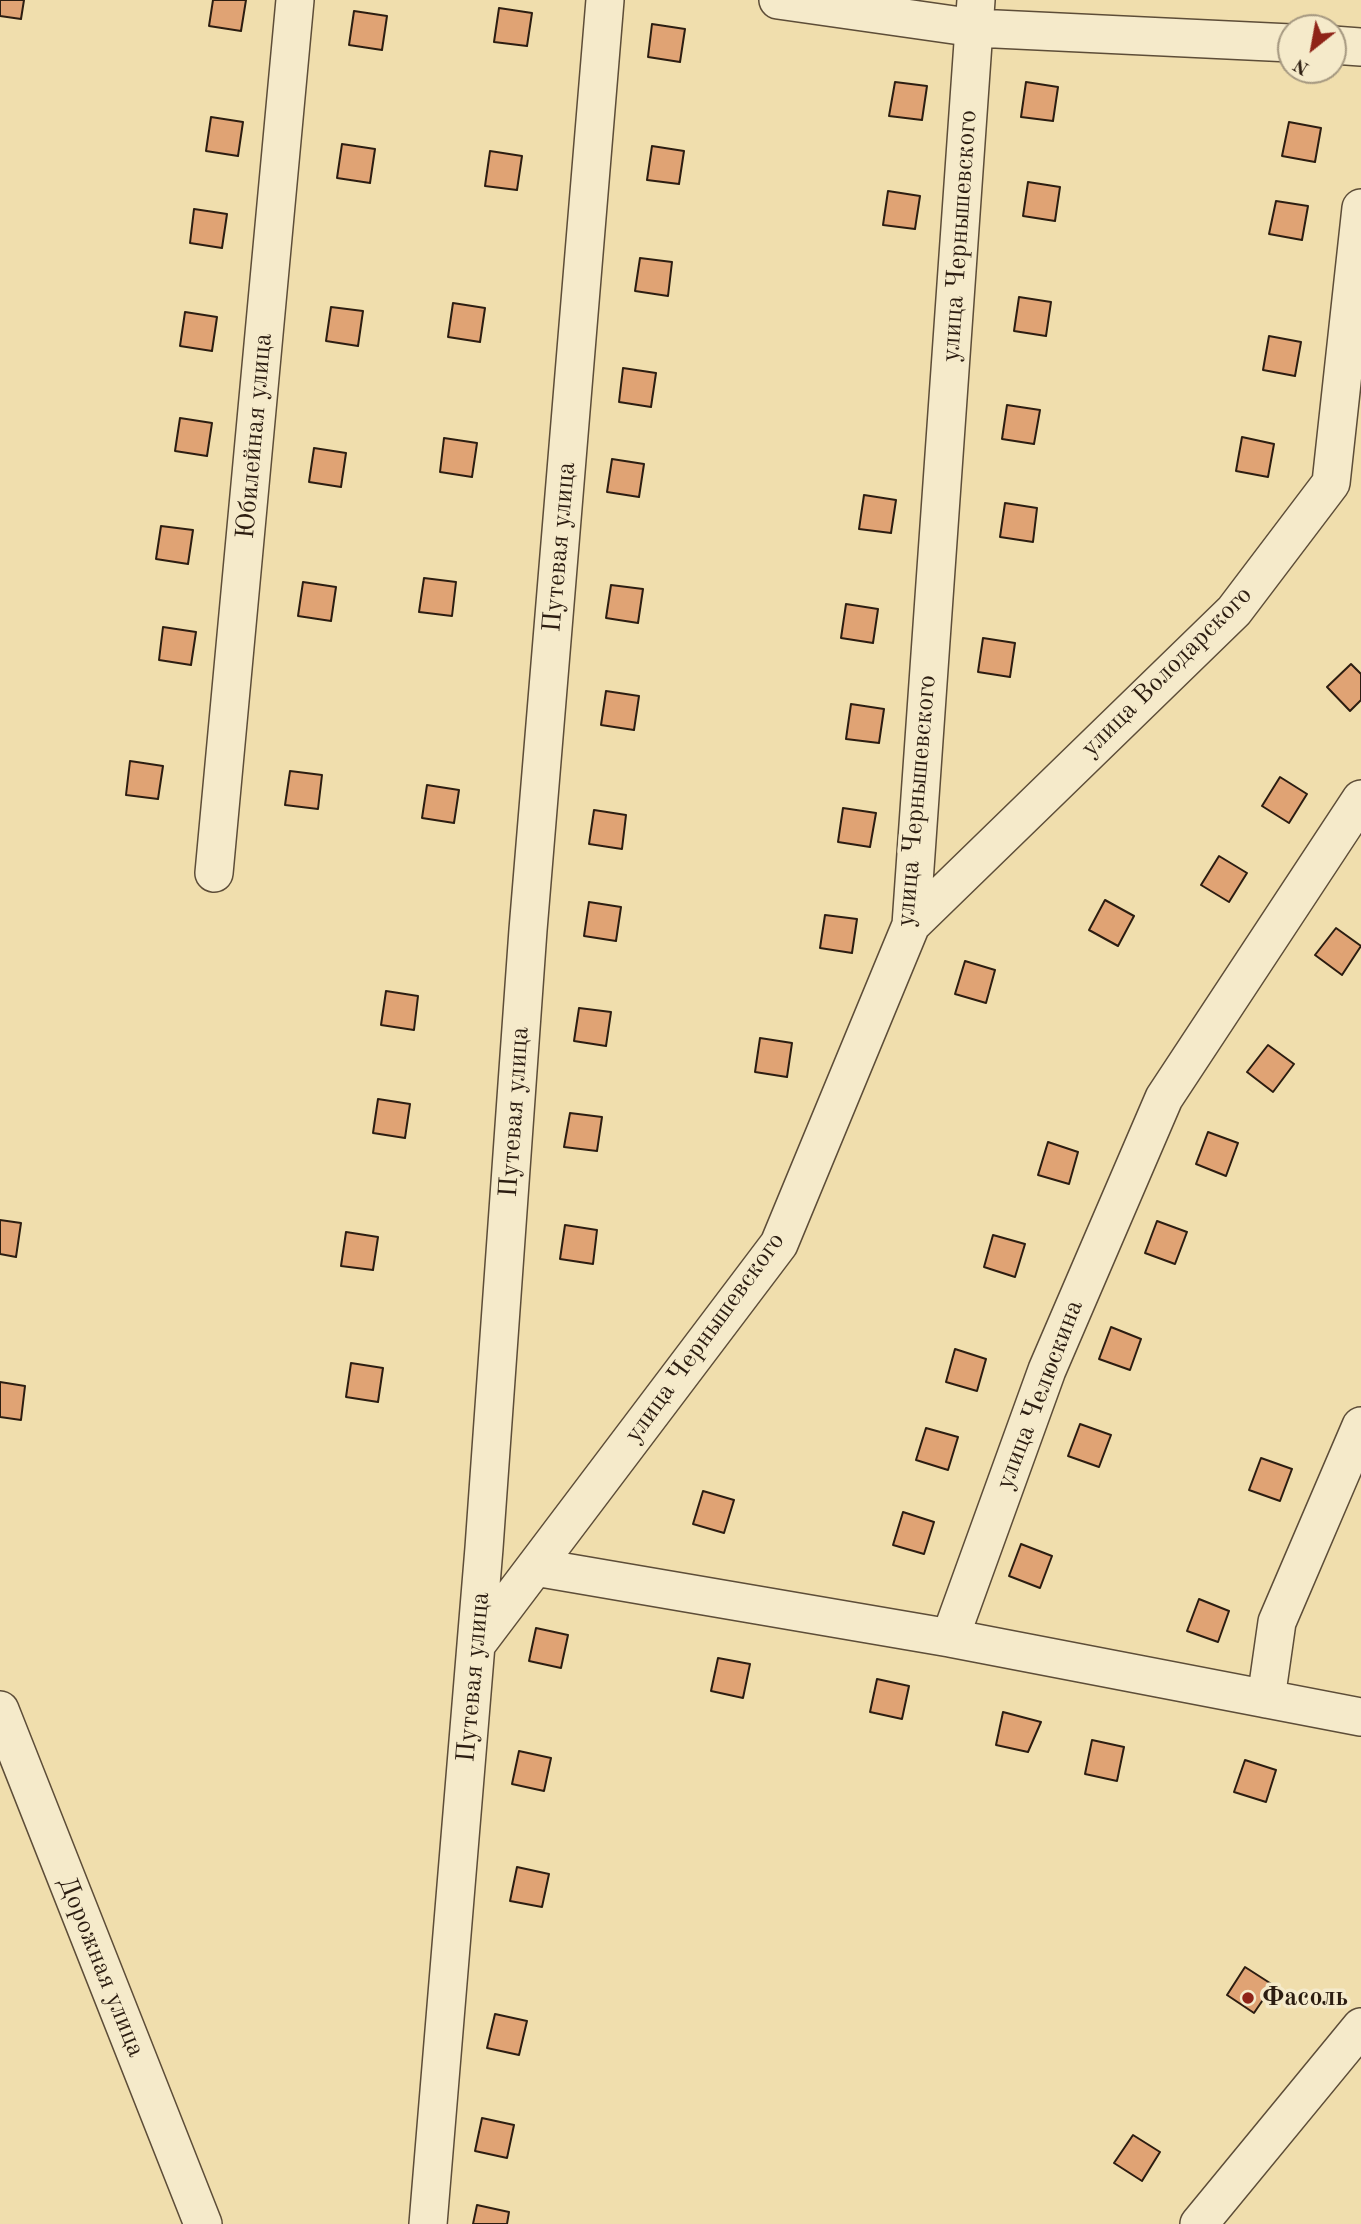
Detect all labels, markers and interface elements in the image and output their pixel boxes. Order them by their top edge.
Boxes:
north arrow [1277,14,1347,84]
text: N [1291,54,1313,78]
street label: улица Чернышевского [936,109,984,363]
street label: Юбилейная улица [230,332,280,540]
street label: Путевая улица [537,460,583,634]
street label: улица Володарского [1075,580,1259,764]
street label: улица Чернышевского [890,674,944,928]
street label: Путевая улица [493,1026,537,1198]
street label: улица Чернышевского [618,1227,792,1449]
street label: улица Челюскина [989,1296,1091,1494]
street label: Путевая улица [451,1590,497,1764]
street label: Дорожная улица [51,1872,151,2062]
place label: Фасоль [1262,1982,1348,2014]
marker: Фасоль [1240,1990,1256,2006]

